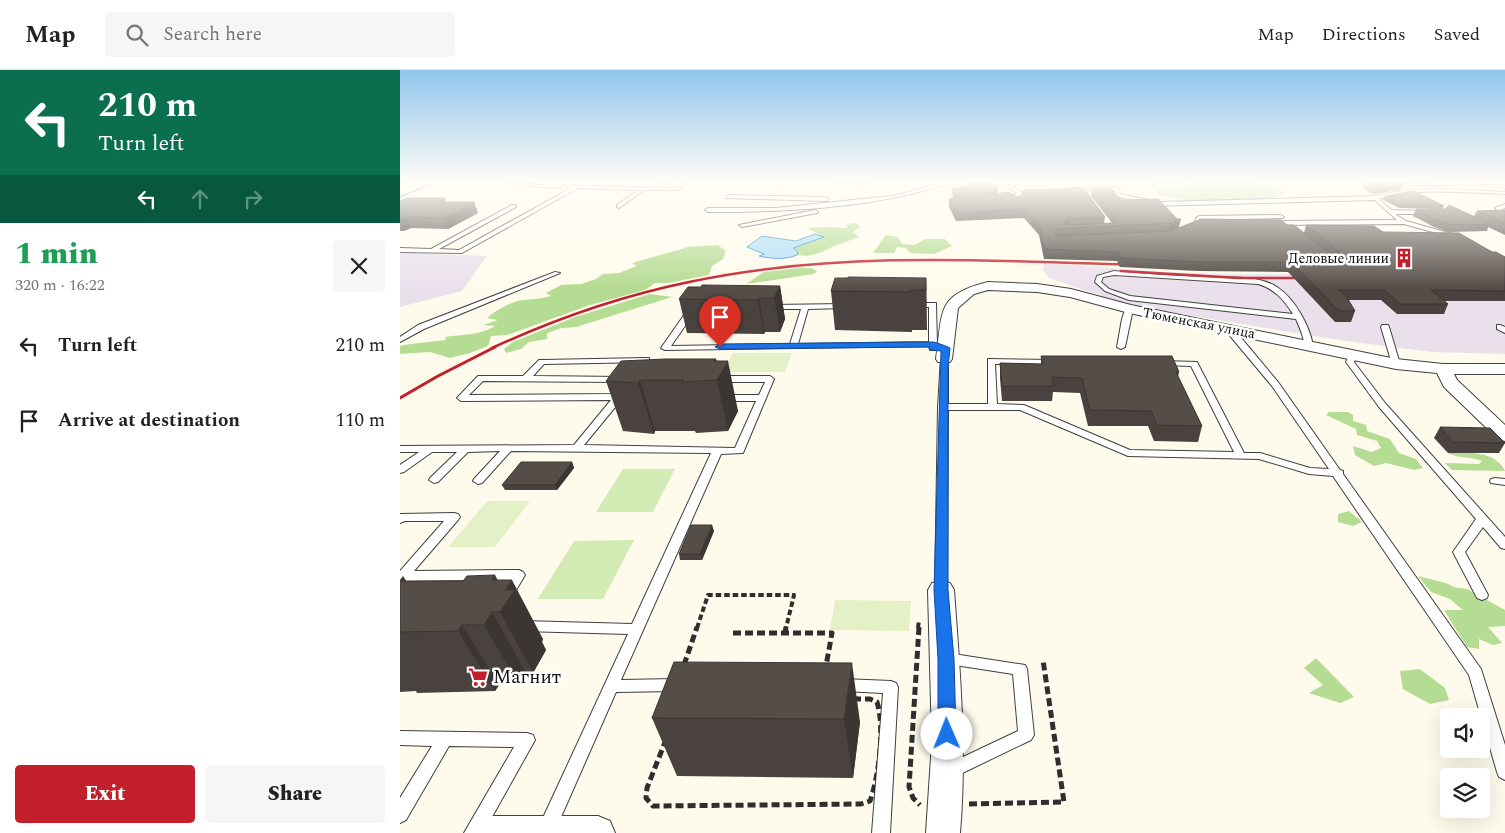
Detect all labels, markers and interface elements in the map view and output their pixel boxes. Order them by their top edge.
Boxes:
search box [105,12,455,57]
text: Map [25,17,75,53]
text: Search here [163,20,262,49]
icon: search [123,21,151,49]
text: Map [1258,21,1294,48]
text: Directions [1322,21,1406,48]
text: Saved [1434,21,1480,48]
text: 210 m [98,79,197,132]
icon: left [15,90,80,155]
text: Turn left [98,127,184,160]
icon: left [133,185,161,213]
icon: ahead [186,185,214,213]
icon: right [239,185,267,213]
text: 1 min [15,231,98,277]
button: close [333,240,385,292]
building icon: Деловые линии [1393,247,1415,269]
place label: Деловые линии [1288,248,1389,269]
text: 320 m · 16:22 [15,273,105,297]
pin [699,296,741,347]
street label: Тюменская улица [1141,302,1257,344]
icon: arrive [706,303,734,331]
text: Turn left [58,331,137,360]
text: 210 m [335,331,385,360]
icon: left [15,332,43,360]
text: Arrive at destination [58,406,240,435]
text: 110 m [335,406,385,435]
icon: arrive [15,407,43,435]
place label: Магнит [493,663,561,692]
supermarket icon: Магнит [467,666,489,688]
position arrow [920,707,972,759]
map controls [1440,708,1490,818]
button: sound [1440,708,1490,758]
button: Exit [15,765,195,823]
button: Share [205,765,385,823]
button: layers [1440,768,1490,818]

